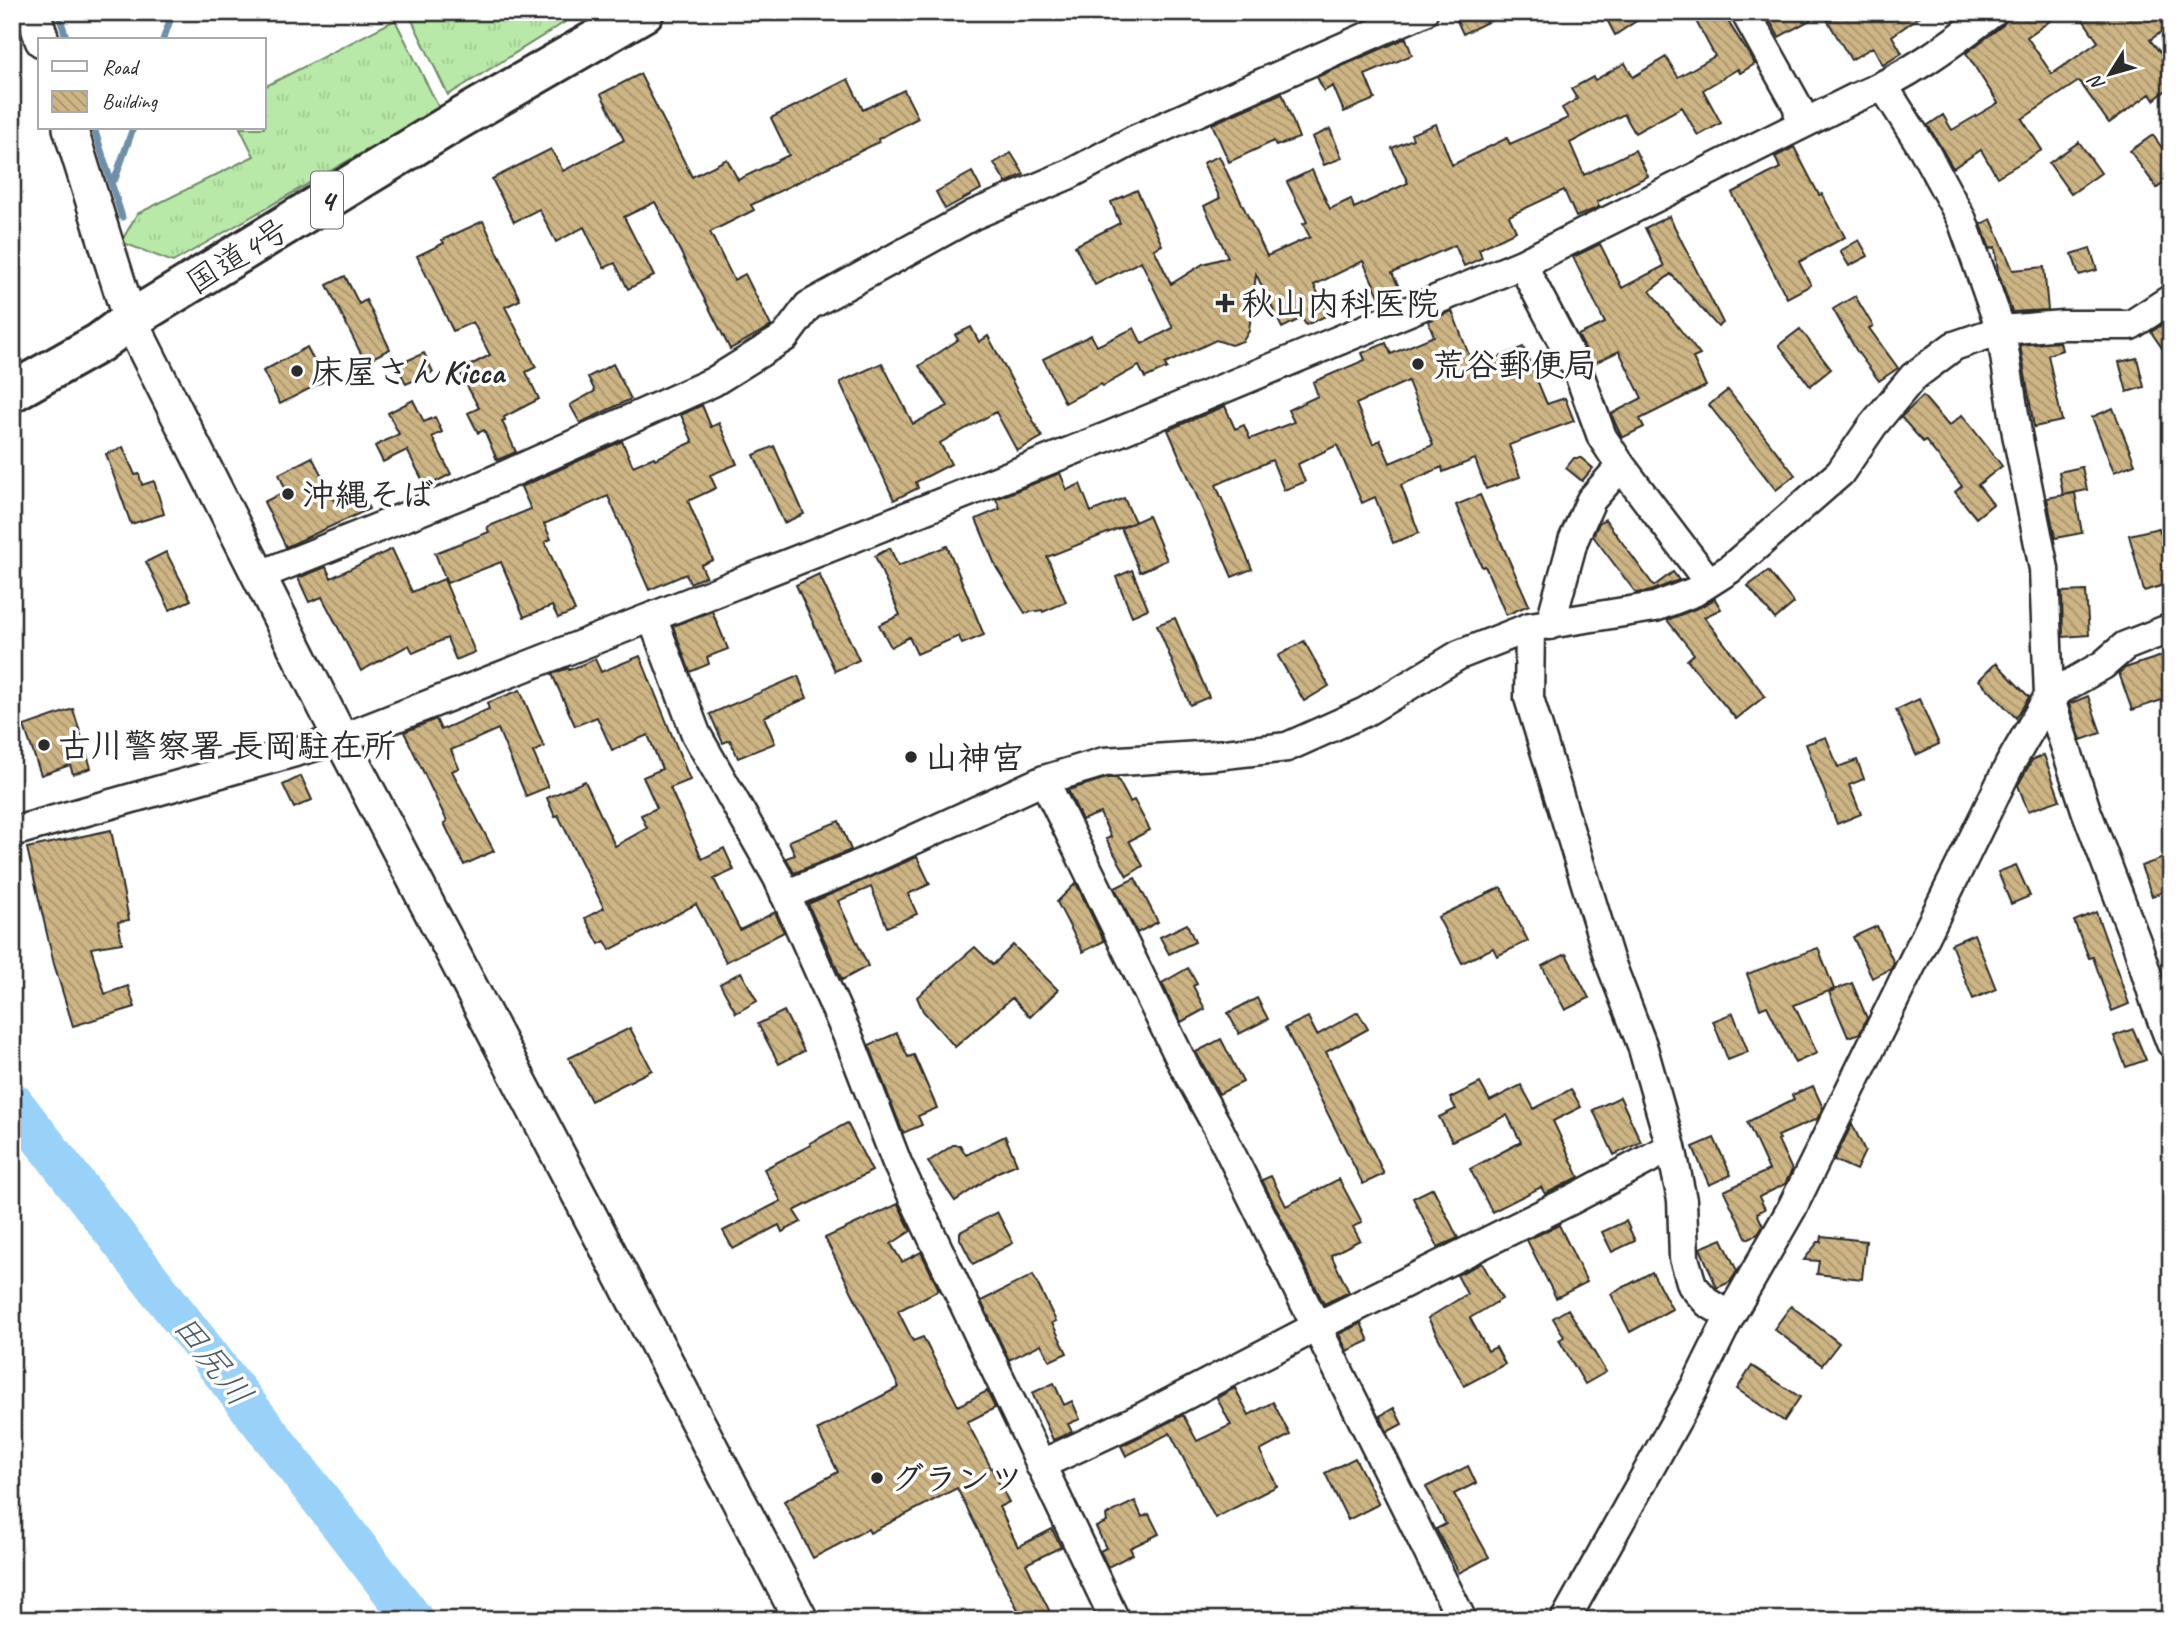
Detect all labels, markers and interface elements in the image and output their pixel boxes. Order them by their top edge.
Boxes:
legend [38,38,266,130]
north arrow [2074,38,2144,108]
text: Road [102,54,141,80]
text: N [2082,69,2110,96]
text: Building [102,88,159,114]
road number: 4 [311,172,343,229]
street label: 国道4号 [178,208,297,304]
place label: 秋山内科医院 [1241,283,1439,325]
marker: 秋山内科医院 [1215,293,1235,313]
place label: 荒谷郵便局 [1432,344,1597,386]
place label: 床屋さんKicca [311,351,506,393]
marker: 荒谷郵便局 [1410,356,1426,372]
marker: 床屋さんKicca [289,363,305,379]
place label: 沖縄そば [302,474,434,516]
marker: 沖縄そば [280,486,296,502]
place label: 古川警察署 長岡駐在所 [58,725,396,767]
marker: 古川警察署 長岡駐在所 [36,737,52,753]
place label: 山神宮 [925,737,1024,779]
marker: 山神宮 [903,749,919,765]
water label: 田尻川 [163,1305,263,1416]
place label: グランツ [891,1458,1023,1500]
marker: グランツ [869,1470,885,1486]

